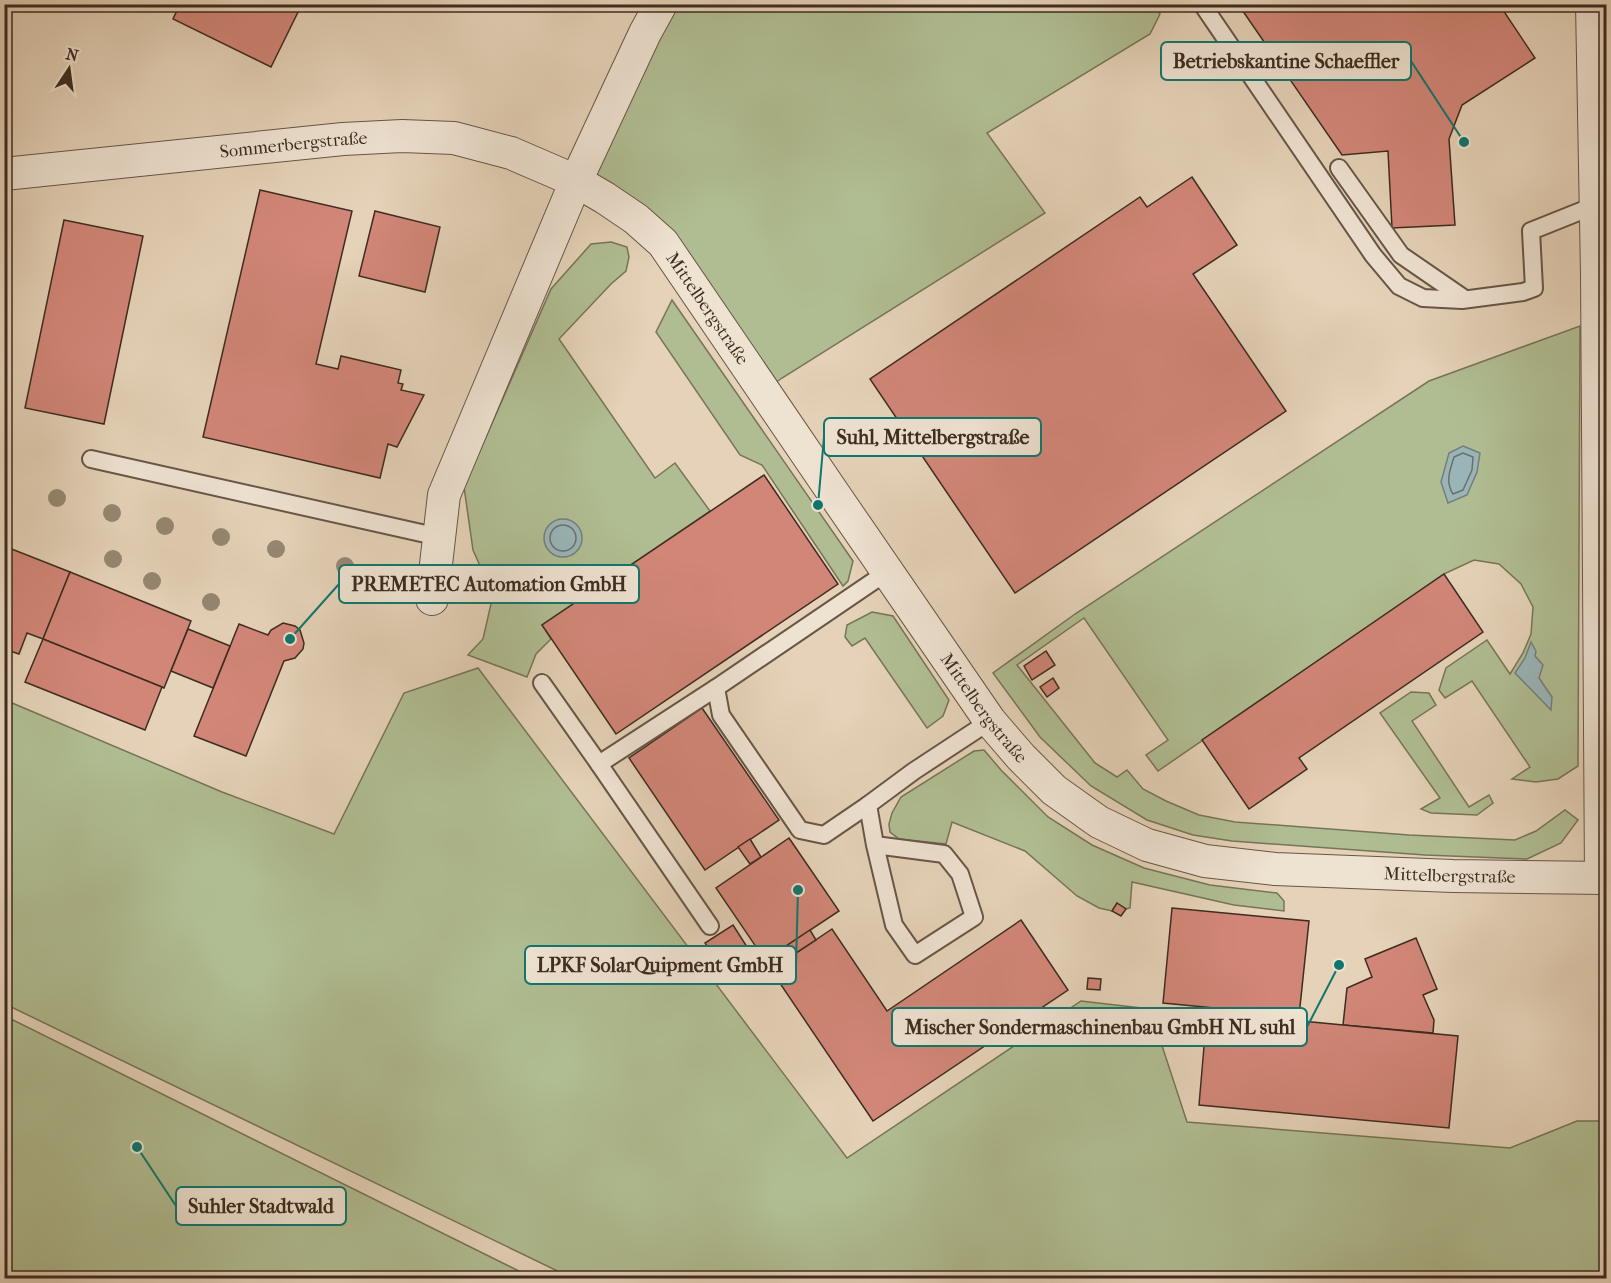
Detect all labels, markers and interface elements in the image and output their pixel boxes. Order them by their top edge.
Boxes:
north arrow [39,39,99,99]
callout: Betriebskantine Schaeffler [1161,42,1411,80]
text: N [64,44,81,66]
text: Betriebskantine Schaeffler [1173,50,1400,73]
street label: Sommerbergstraße [219,127,368,162]
street label: Mittelbergstraße [662,248,753,369]
callout: Suhl, Mittelbergstraße [824,418,1041,456]
text: Suhl, Mittelbergstraße [837,426,1030,449]
callout: PREMETEC Automation GmbH [339,565,639,603]
text: PREMETEC Automation GmbH [351,573,627,596]
street label: Mittelbergstraße [936,649,1032,767]
street label: Mittelbergstraße [1383,863,1516,887]
callout: LPKF SolarQuipment GmbH [525,946,796,984]
text: LPKF SolarQuipment GmbH [537,954,784,977]
callout: Mischer Sondermaschinenbau GmbH NL suhl [892,1008,1307,1046]
text: Mischer Sondermaschinenbau GmbH NL suhl [904,1016,1296,1039]
callout: Suhler Stadtwald [176,1187,346,1225]
text: Suhler Stadtwald [188,1195,335,1218]

